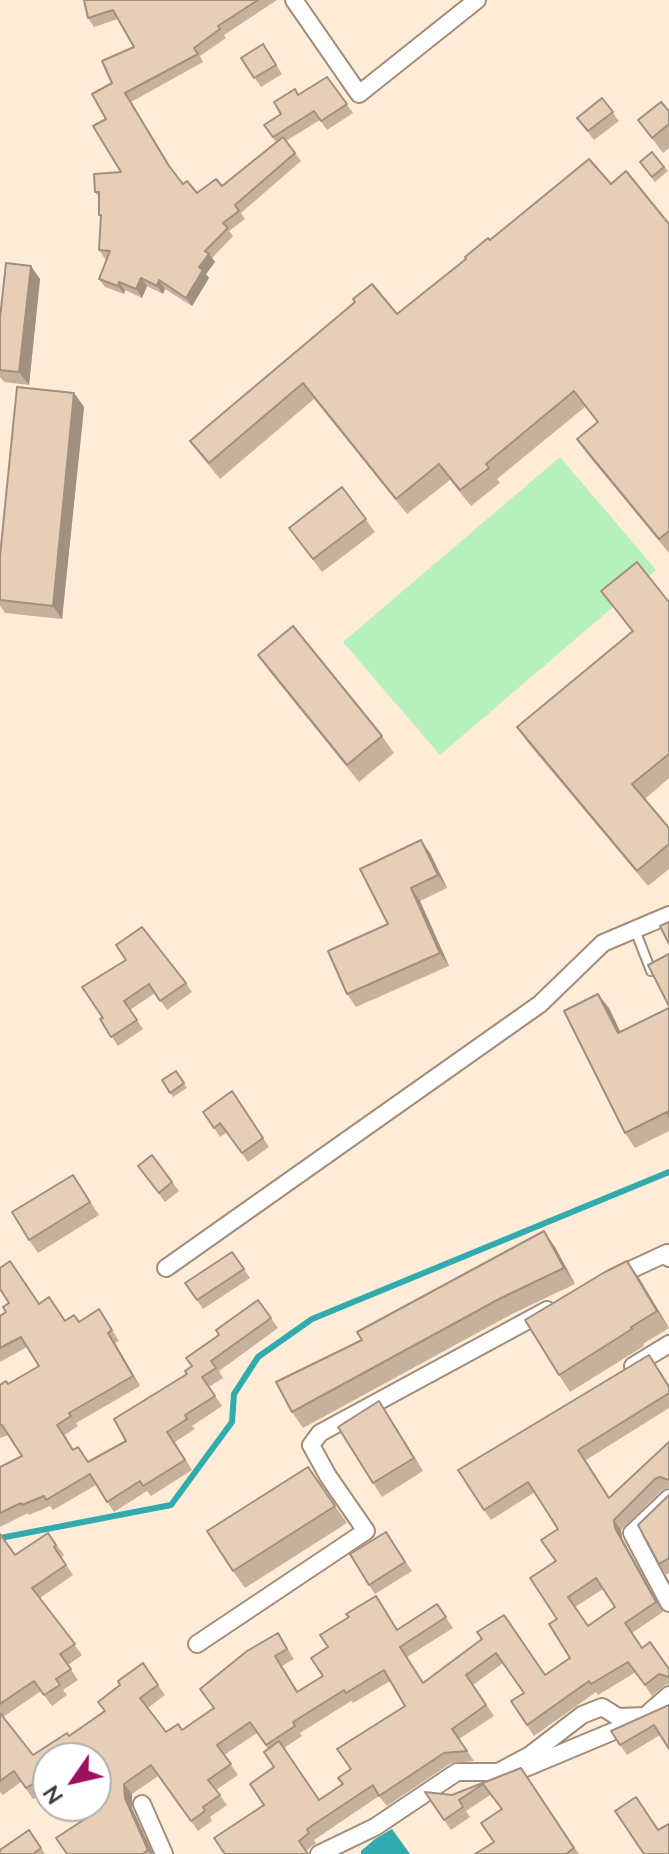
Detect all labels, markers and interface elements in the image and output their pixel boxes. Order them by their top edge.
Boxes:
north arrow [32,1742,112,1822]
text: N [37,1779,71,1810]

